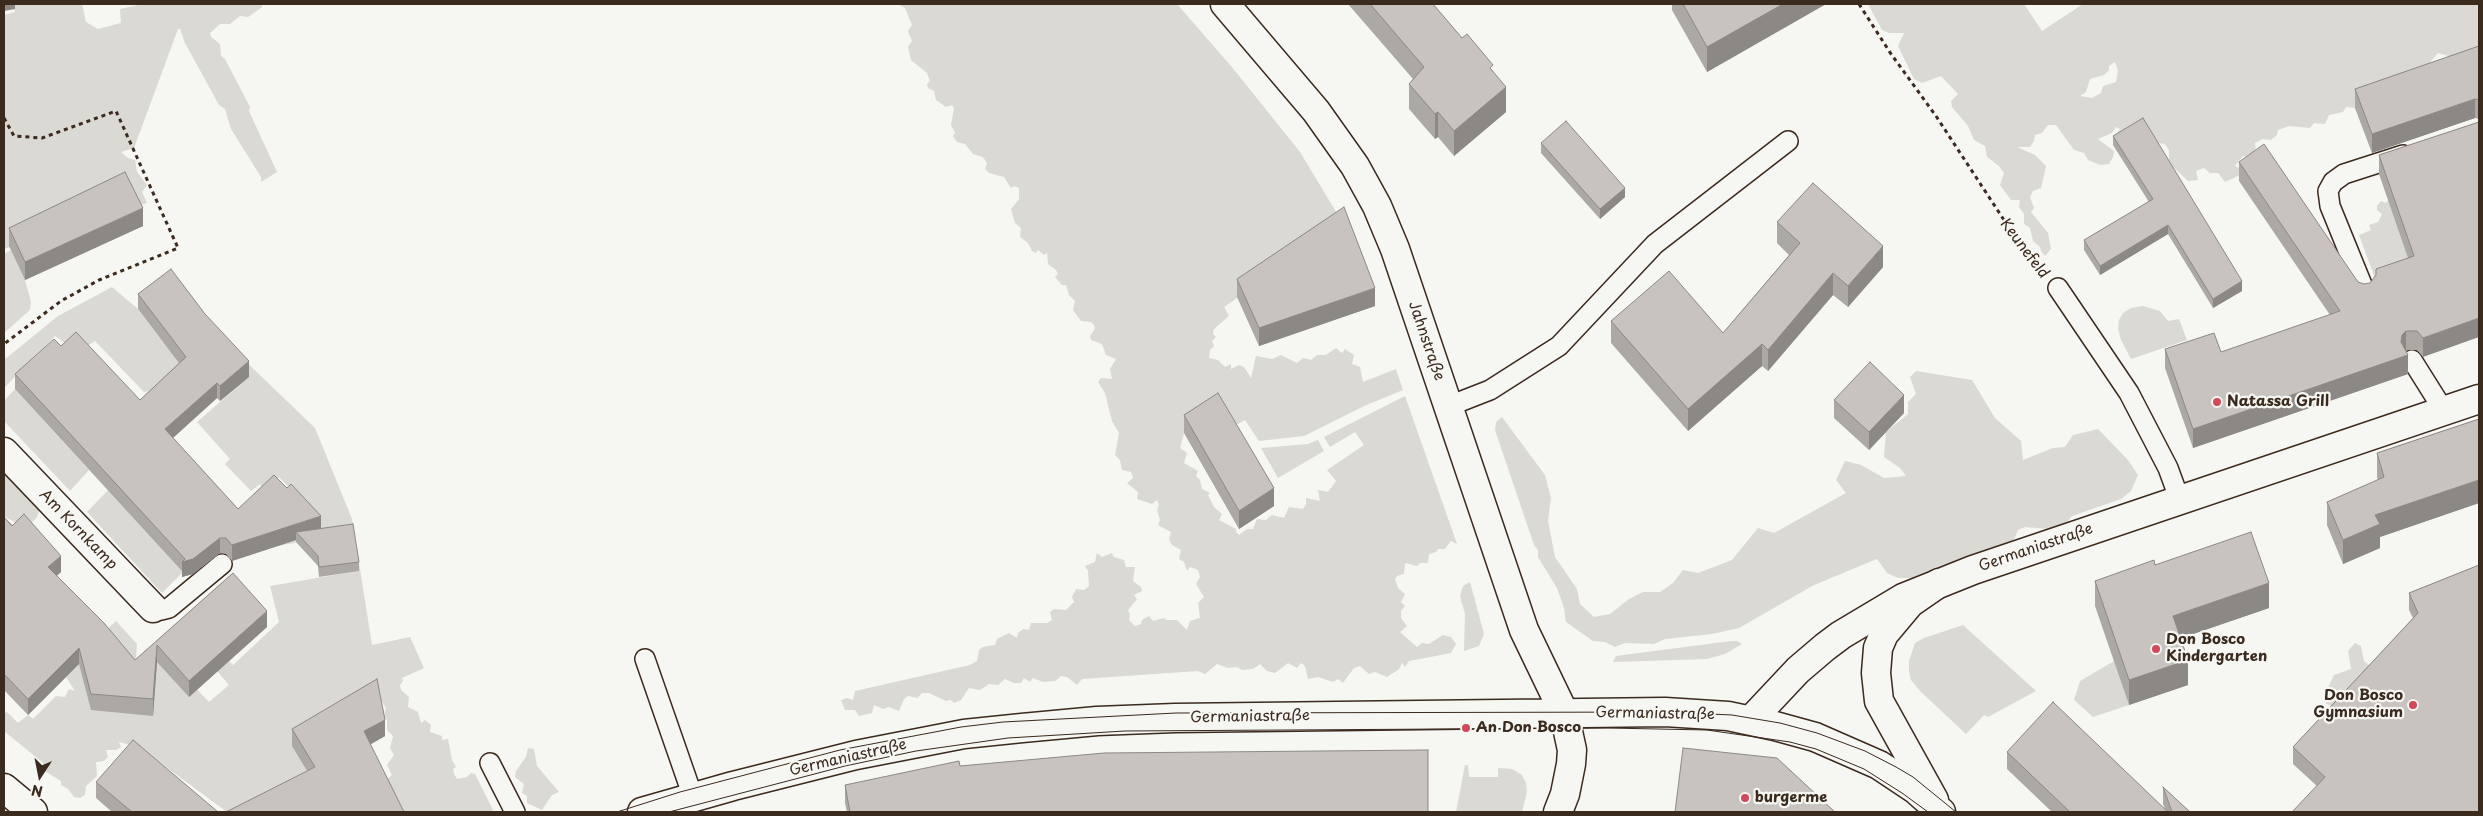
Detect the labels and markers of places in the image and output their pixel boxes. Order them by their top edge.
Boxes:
place label: Natassa Grill [2227,393,2329,411]
marker: Natassa Grill [2211,396,2223,408]
place label: Don Bosco Kindergarten [2166,631,2267,666]
marker: Don Bosco Kindergarten [2150,643,2162,655]
place label: Don Bosco Gymnasium [2313,687,2403,722]
marker: Don Bosco Gymnasium [2407,699,2419,711]
place label: An Don Bosco [1476,719,1581,737]
marker: An Don Bosco [1460,722,1472,734]
place label: burgerme [1755,789,1827,807]
marker: burgerme [1739,792,1751,804]

